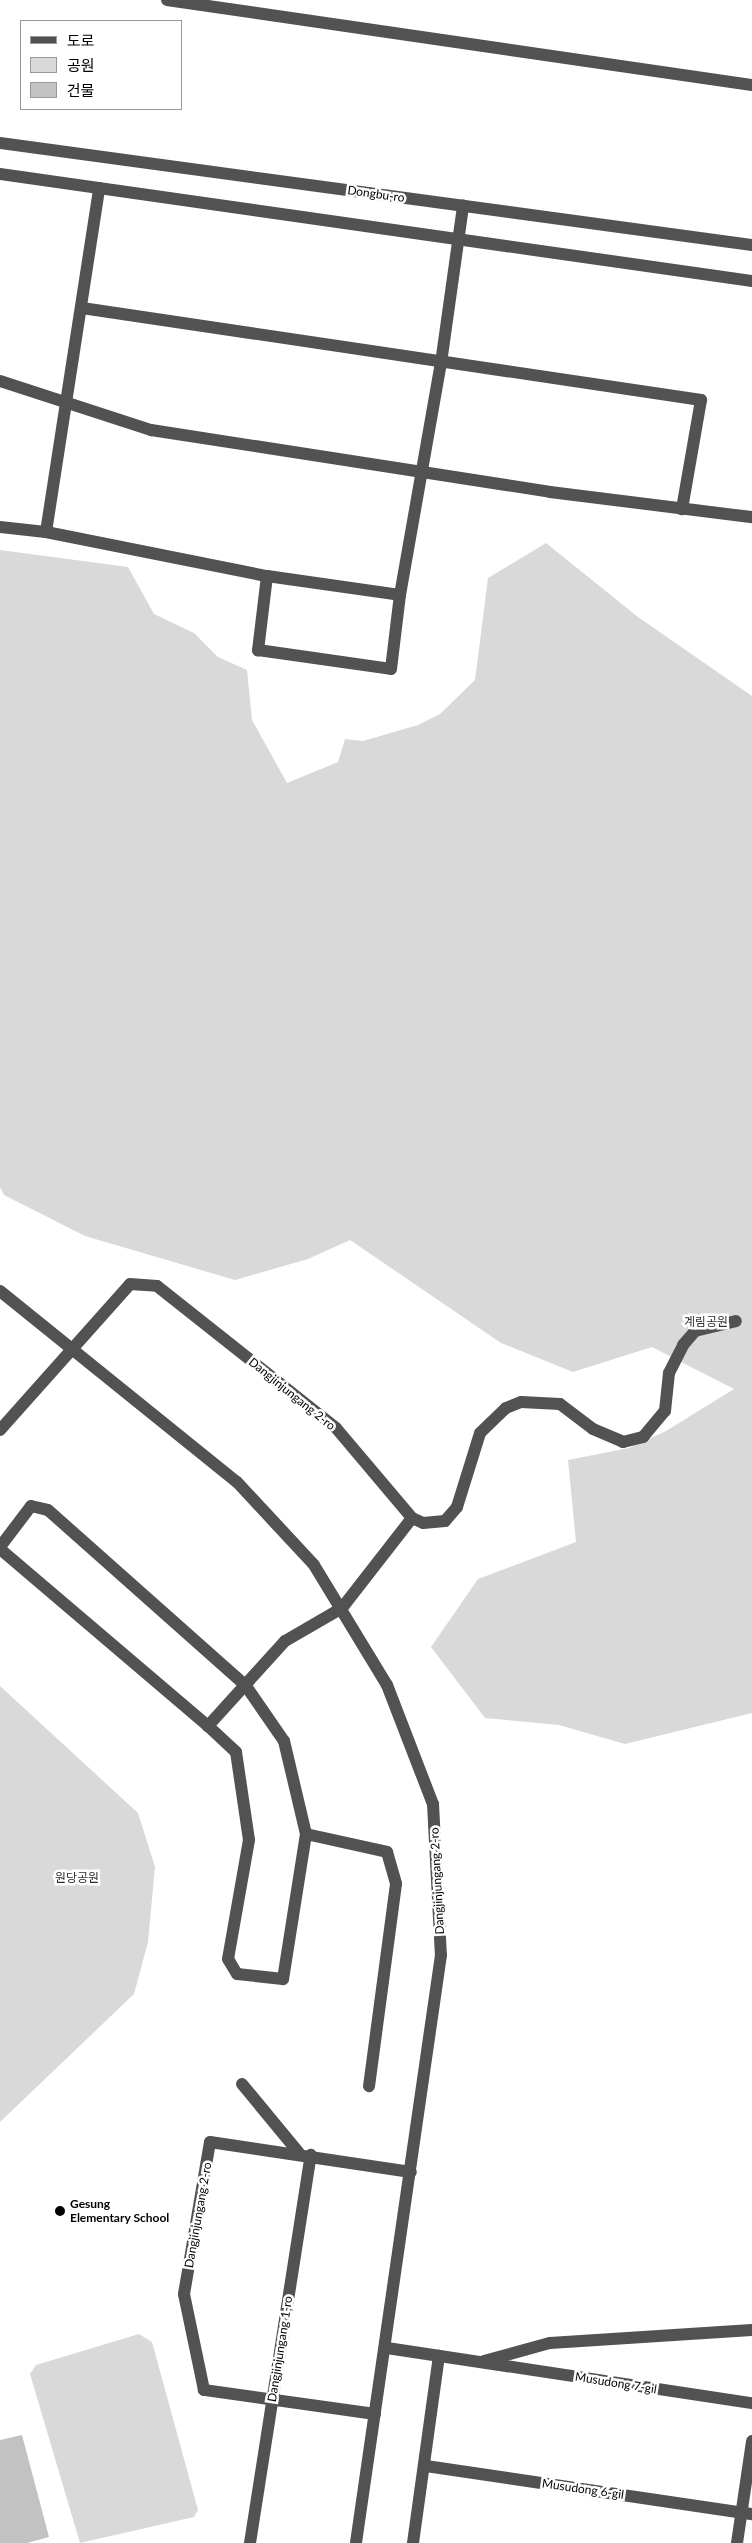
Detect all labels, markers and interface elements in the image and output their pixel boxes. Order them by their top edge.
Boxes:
legend [20,20,182,110]
text: 도로 [67,31,95,49]
text: 공원 [67,56,95,74]
text: 건물 [67,81,95,99]
street label: Dongbu-ro [346,183,406,205]
park label: 계림공원 [684,1315,728,1329]
street label: Dangjinjungang 2-ro [246,1355,338,1433]
street label: Dangjinjungang 2-ro [427,1827,447,1935]
park label: 원당공원 [55,1871,99,1885]
street label: Dangjinjungang 2-ro [182,2161,214,2269]
place label: Gesung Elementary School [70,2197,170,2225]
marker: Gesung Elementary School [54,2205,66,2217]
street label: Dangjinjungang 1-ro [265,2295,295,2403]
street label: Musudong 7-gil [574,2369,658,2397]
street label: Musudong 6-gil [541,2476,625,2502]

